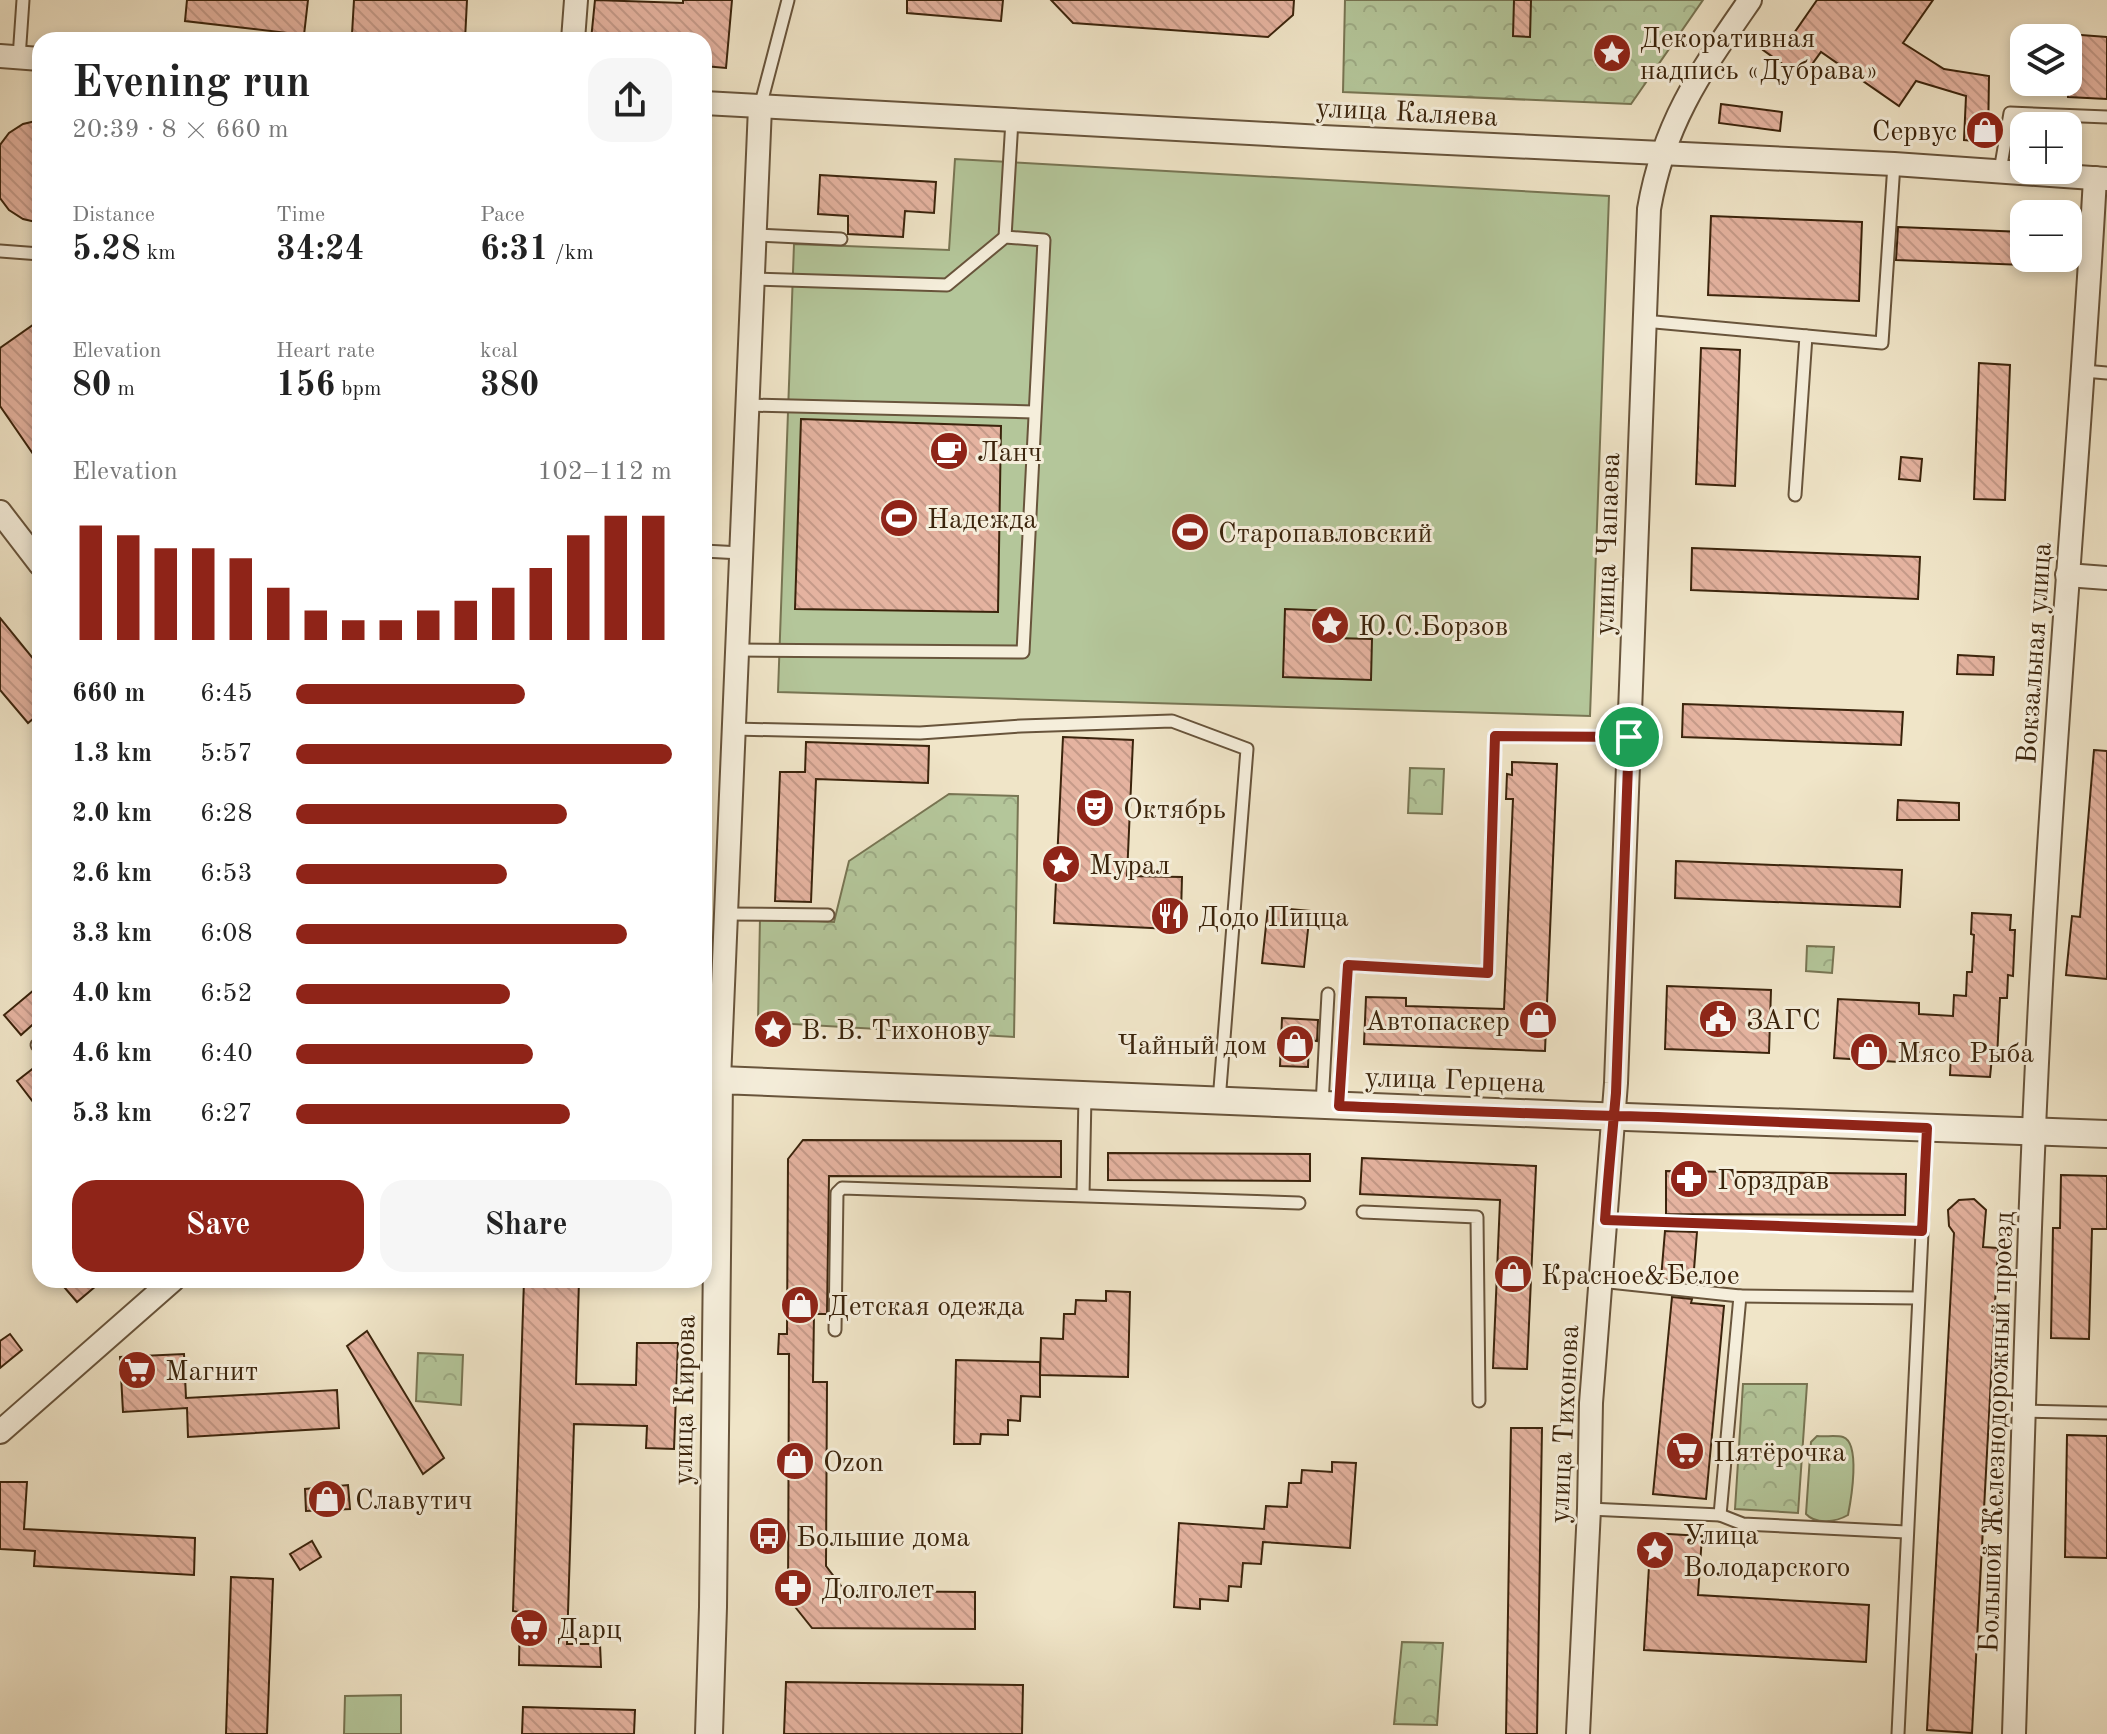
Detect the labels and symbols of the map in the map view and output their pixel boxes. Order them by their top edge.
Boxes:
place label: Декоративная надпись «Дубрава» [1640,26,1878,86]
place icon: Декоративная надпись «Дубрава» [1591,32,1633,74]
street label: улица Каляева [1315,95,1499,133]
shop icon: Сервус [1964,109,2006,151]
place label: Сервус [1872,119,1957,147]
cafe icon: Ланч [928,430,970,472]
place label: Ланч [977,440,1042,468]
street label: улица Чапаева [1592,452,1626,636]
sports icon: Надежда [878,497,920,539]
place label: Надежда [927,507,1037,535]
sports icon: Старопавловский [1169,511,1211,553]
place label: Старопавловский [1218,521,1433,549]
street label: Вокзальная улица [2014,541,2058,765]
place icon: Ю.С.Борзов [1309,604,1351,646]
place label: Ю.С.Борзов [1358,614,1508,642]
pin [1595,703,1663,771]
theatre icon: Октябрь [1074,787,1116,829]
place label: Октябрь [1123,797,1226,825]
place icon: Мурал [1040,843,1082,885]
place label: Мурал [1089,853,1170,881]
restaurant icon: Додо Пицца [1149,895,1191,937]
place label: Додо Пицца [1198,905,1349,933]
public building icon: ЗАГС [1697,998,1739,1040]
shop icon: Автопаскер [1517,999,1559,1041]
place icon: В. В. Тихонову [752,1008,794,1050]
place label: ЗАГС [1746,1008,1821,1036]
place label: Автопаскер [1365,1009,1510,1037]
place label: В. В. Тихонову [801,1018,992,1046]
shop icon: Чайный дом [1274,1023,1316,1065]
shop icon: Мясо Рыба [1848,1031,1890,1073]
place label: Чайный дом [1117,1033,1267,1061]
place label: Мясо Рыба [1897,1041,2034,1069]
street label: улица Герцена [1364,1065,1546,1099]
pharmacy icon: Горздрав [1668,1158,1710,1200]
place label: Горздрав [1717,1168,1829,1196]
street label: Большой Железнодорожный проезд [1976,1211,2020,1653]
shop icon: Красное&Белое [1492,1253,1534,1295]
place label: Красное&Белое [1541,1263,1740,1291]
shop icon: Детская одежда [779,1284,821,1326]
place label: Детская одежда [828,1294,1025,1322]
street label: улица Кирова [671,1314,701,1486]
street label: улица Тихонова [1547,1324,1585,1524]
supermarket icon: Магнит [116,1349,158,1391]
place label: Магнит [165,1359,258,1387]
supermarket icon: Пятёрочка [1664,1430,1706,1472]
shop icon: Ozon [774,1440,816,1482]
place label: Пятёрочка [1713,1440,1846,1468]
place label: Ozon [823,1450,884,1478]
shop icon: Славутич [306,1478,348,1520]
place label: Славутич [355,1488,472,1516]
bus stop icon: Большие дома [747,1515,789,1557]
place label: Улица Володарского [1683,1523,1850,1583]
place label: Большие дома [796,1525,970,1553]
place icon: Улица Володарского [1634,1529,1676,1571]
pharmacy icon: Долголет [772,1567,814,1609]
place label: Долголет [821,1577,935,1605]
supermarket icon: Дарц [508,1607,550,1649]
place label: Дарц [557,1617,622,1645]

